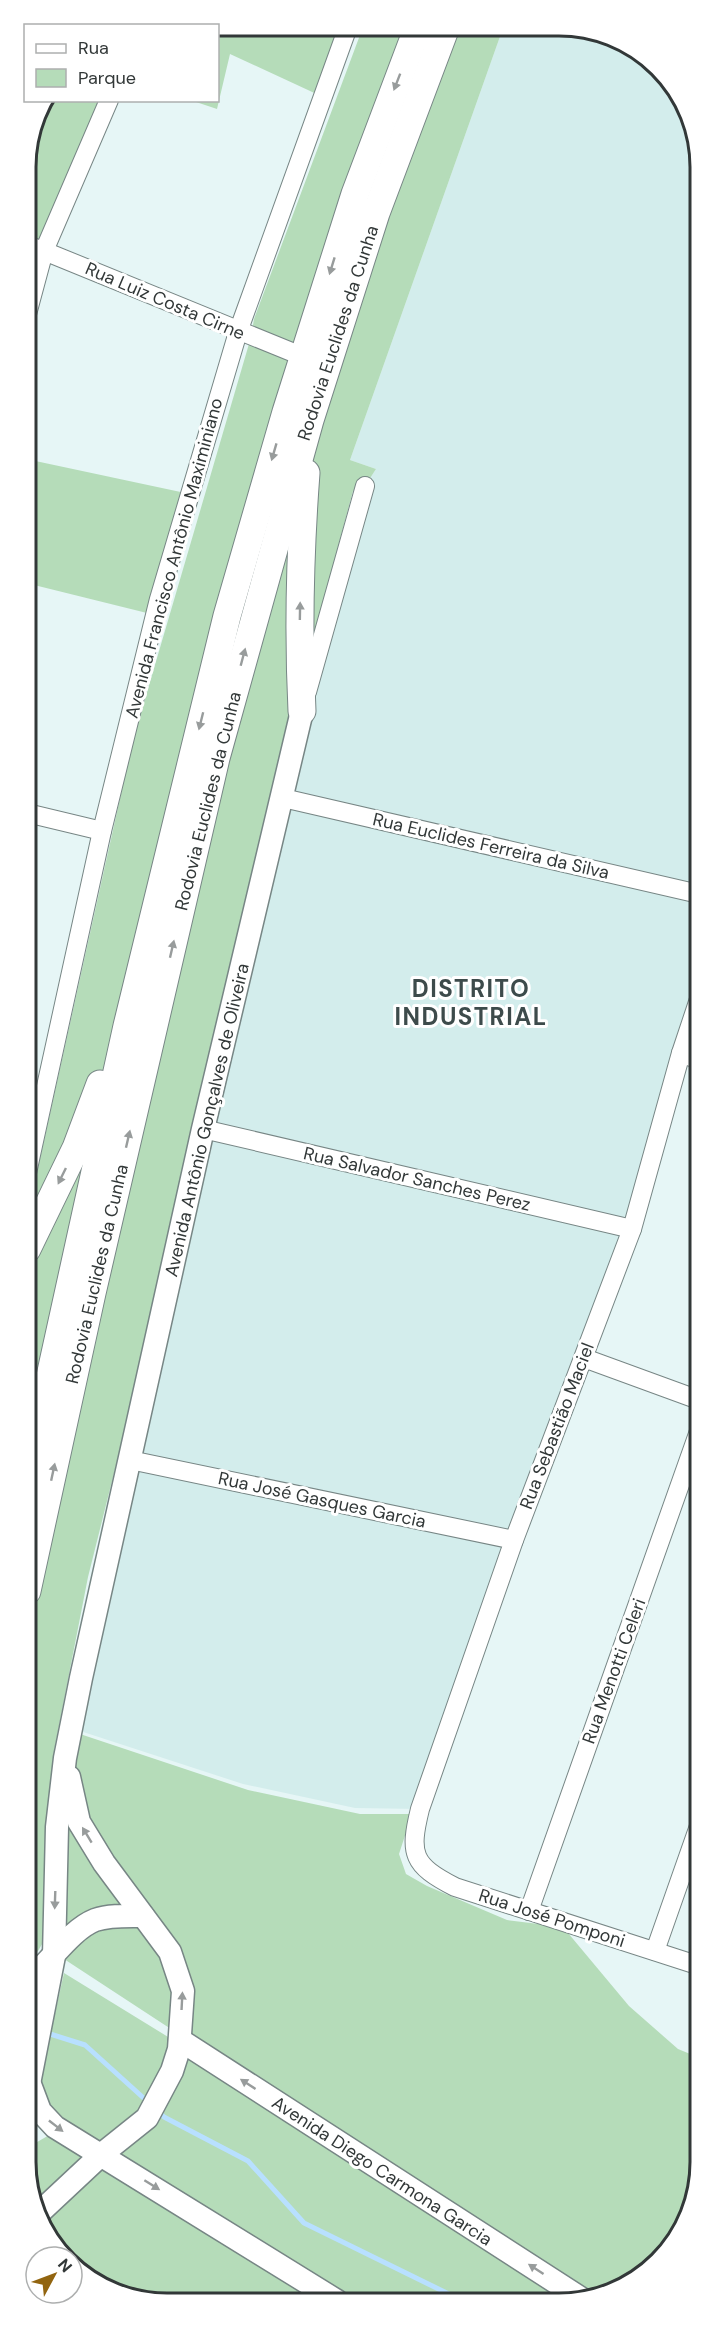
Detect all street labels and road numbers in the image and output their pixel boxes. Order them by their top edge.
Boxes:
street label: Rodovia Euclides da Cunha [292,222,384,444]
street label: Rua Luiz Costa Cirne [82,257,248,345]
street label: Avenida Francisco Antônio Maximiniano [120,395,228,721]
street label: Rodovia Euclides da Cunha [169,689,247,913]
street label: Rua Euclides Ferreira da Silva [371,807,611,885]
street label: Avenida Antônio Gonçalves de Oliveira [159,961,255,1279]
street label: Rua Salvador Sanches Perez [301,1141,533,1217]
street label: Rodovia Euclides da Cunha [60,1162,134,1386]
street label: Rua Sebastião Maciel [514,1339,600,1513]
street label: Rua José Gasques Garcia [216,1466,428,1534]
street label: Rua Menotti Celeri [577,1595,651,1747]
street label: Rua José Pomponi [476,1883,628,1953]
street label: Avenida Diego Carmona Garcia [267,2091,497,2251]

